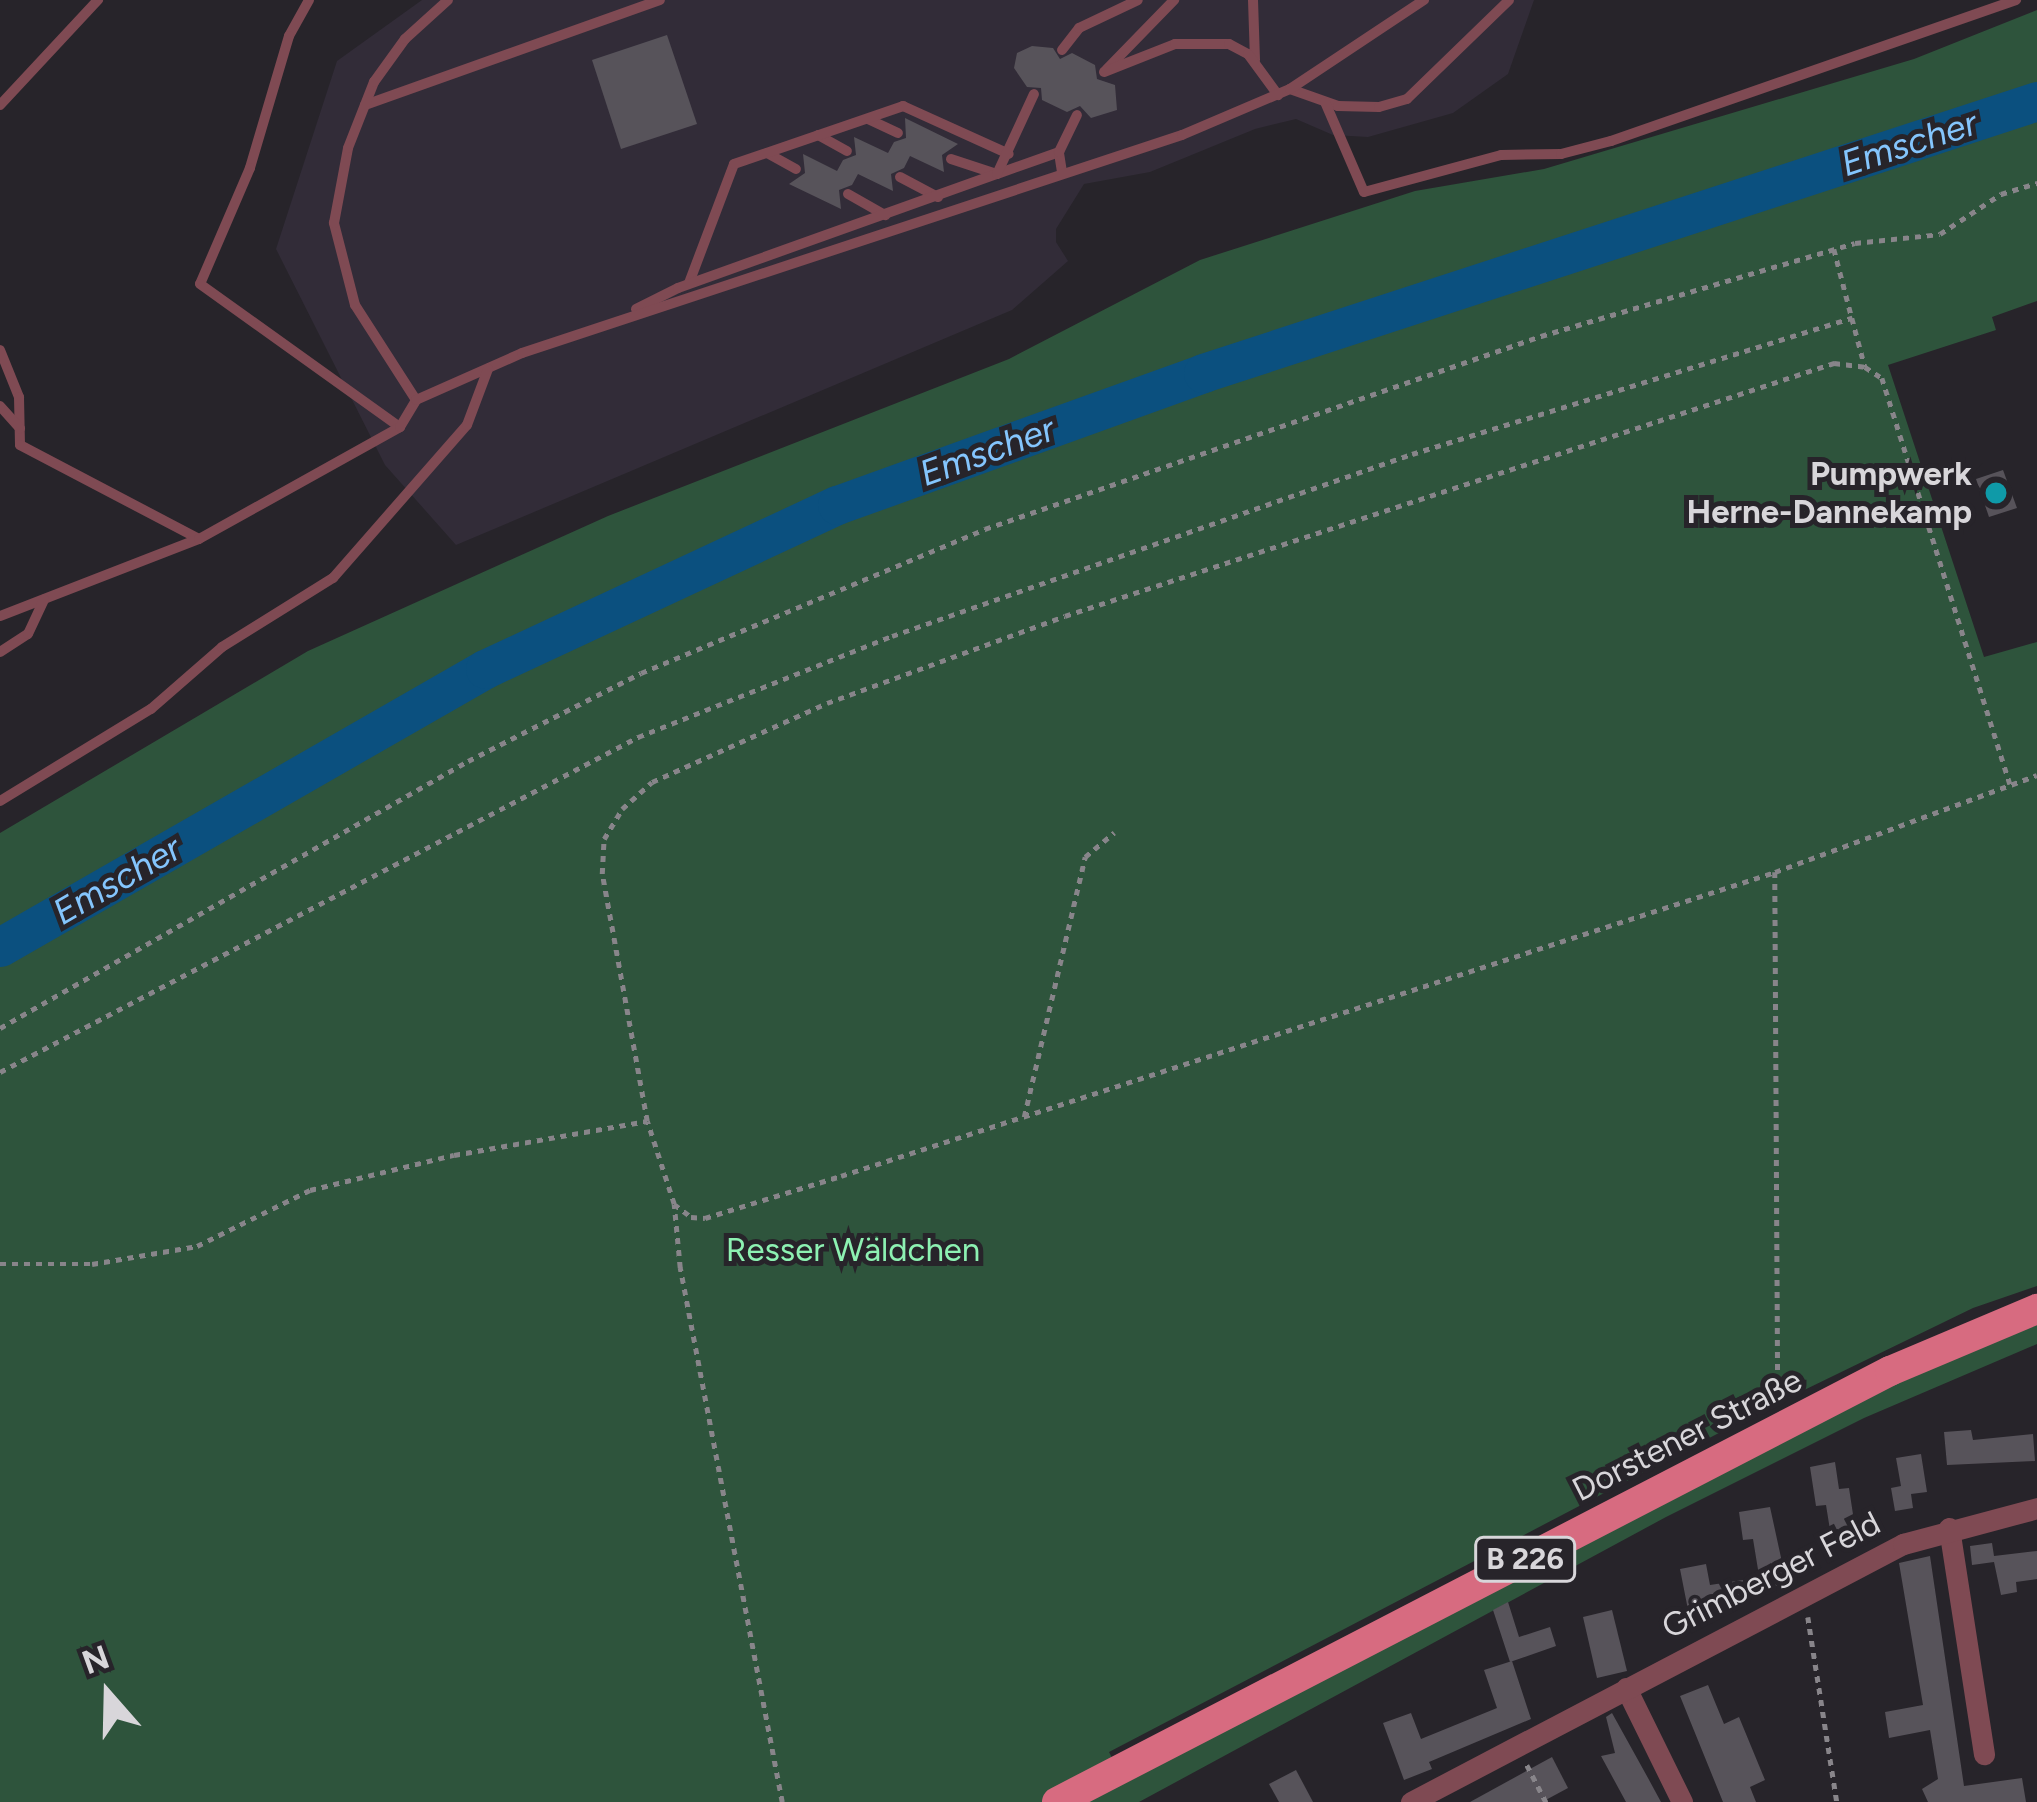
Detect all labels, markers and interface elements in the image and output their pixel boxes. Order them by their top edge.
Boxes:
water label: Emscher [1836,101,1982,185]
water label: Emscher [914,407,1060,495]
place label: Pumpwerk Herne-Dannekamp [1686,454,1972,532]
marker: Pumpwerk Herne-Dannekamp [1983,480,2009,506]
water label: Emscher [45,826,189,934]
park label: Resser Wäldchen [726,1230,980,1270]
street label: Dorstener Straße [1566,1360,1808,1510]
street label: Grimberger Feld [1655,1503,1887,1647]
road number: B 226 [1474,1535,1576,1583]
north arrow [48,1634,168,1754]
text: N [77,1637,114,1682]

